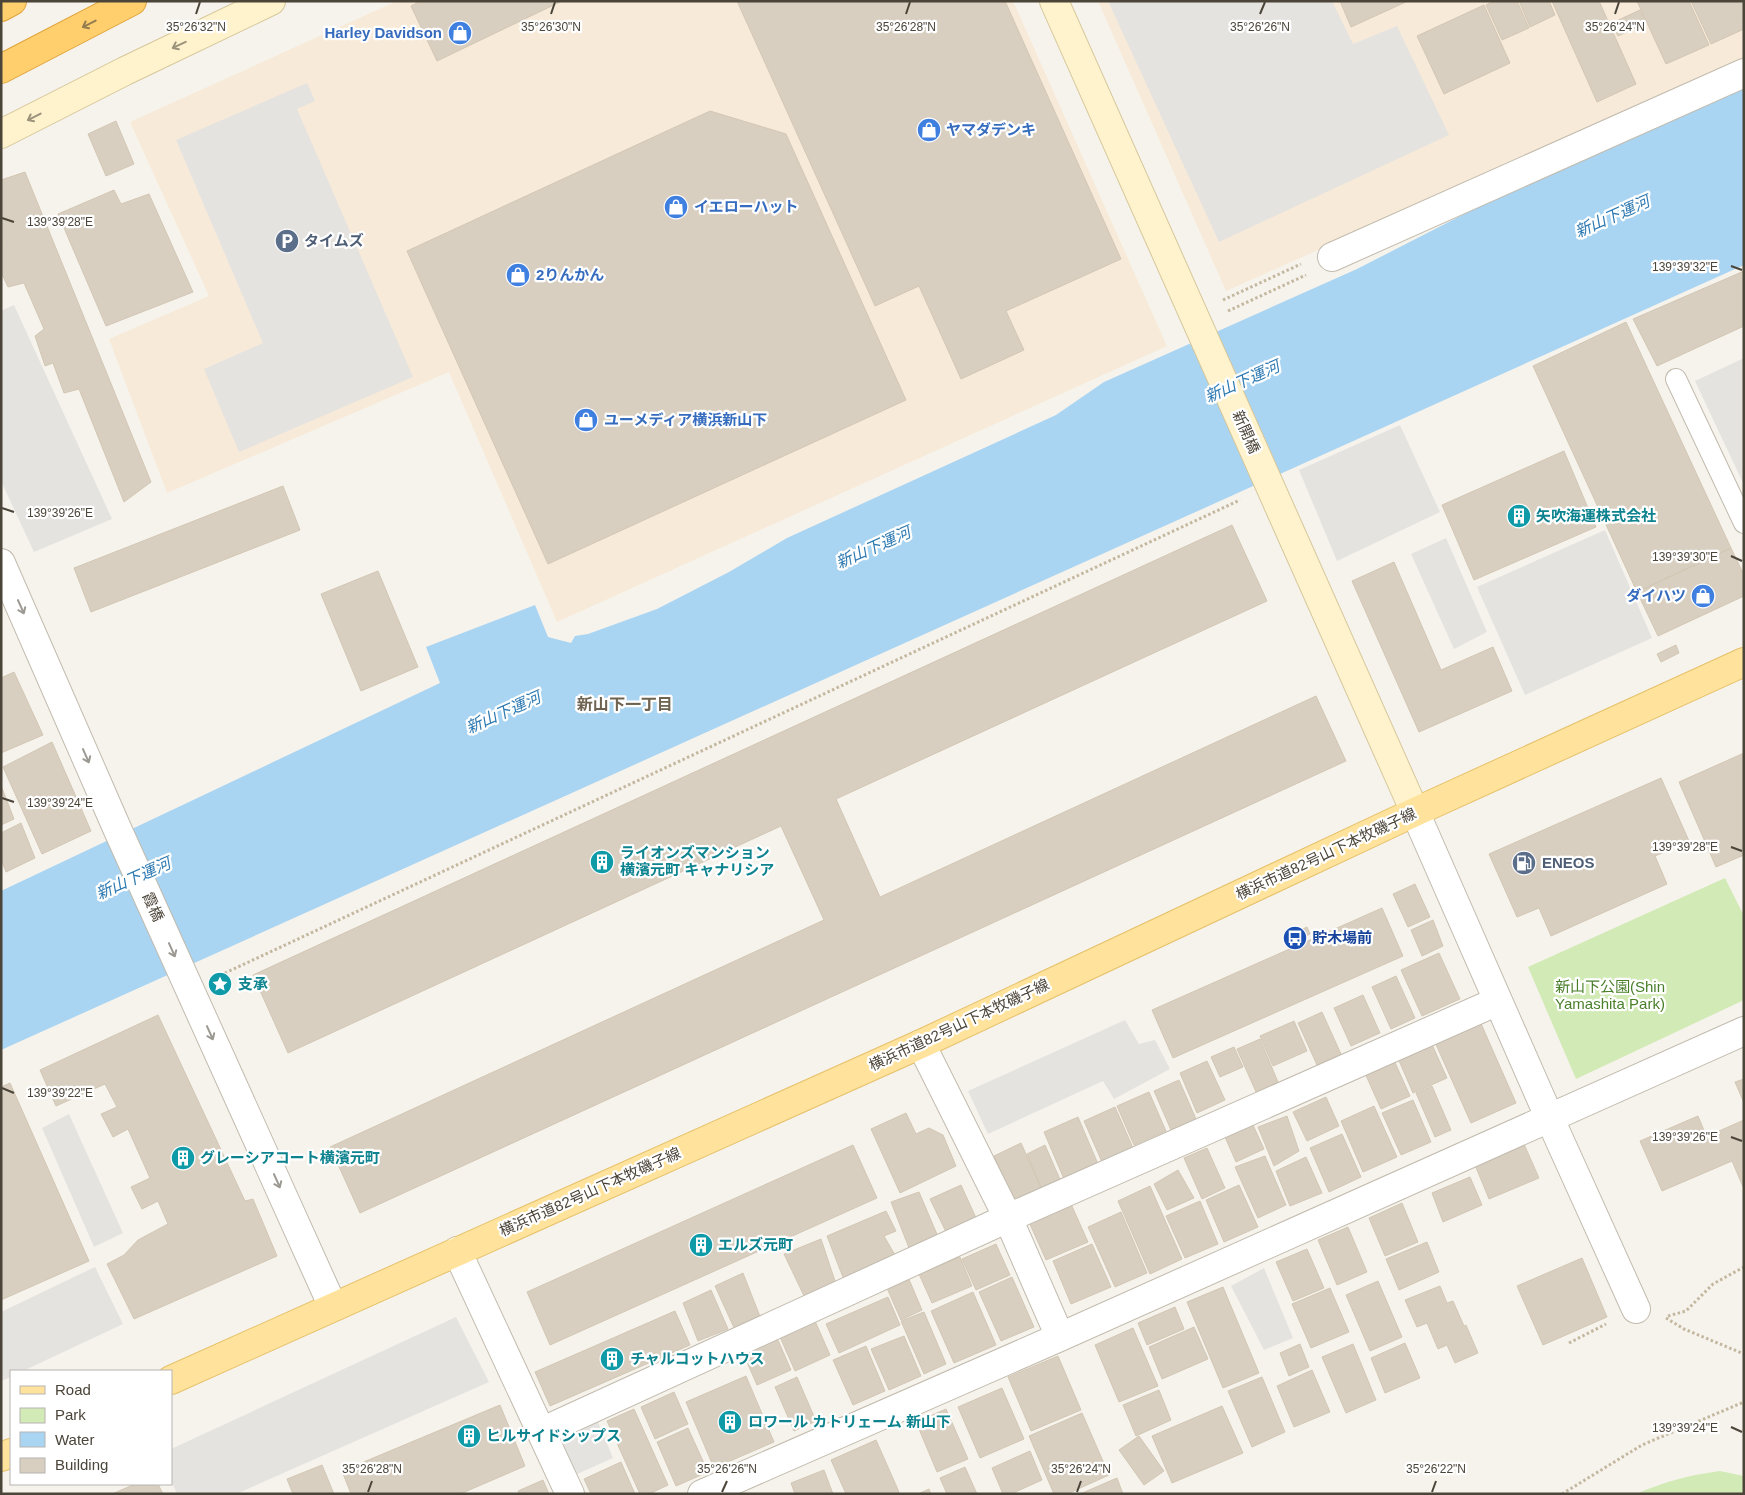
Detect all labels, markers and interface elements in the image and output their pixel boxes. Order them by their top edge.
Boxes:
one-way arrow [82,20,97,29]
text: 35°26'32"N [166,20,226,34]
shop icon: Harley Davidson [447,20,473,46]
text: 35°26'30"N [521,20,581,34]
text: 35°26'28"N [876,20,936,34]
text: 35°26'26"N [1230,20,1290,34]
text: 35°26'24"N [1585,20,1645,34]
place label: Harley Davidson [324,24,442,41]
one-way arrow [172,41,187,50]
one-way arrow [27,113,42,122]
shop icon: ヤマダデンキ [916,117,942,143]
place label: ヤマダデンキ [946,121,1036,138]
water label: 新山下運河 [1572,191,1655,240]
shop icon: イエローハット [663,194,689,220]
place label: イエローハット [694,198,799,215]
text: 139°39'28"E [27,215,93,229]
parking icon: タイムズ [274,228,300,254]
place label: タイムズ [304,232,364,249]
text: 139°39'32"E [1652,260,1718,274]
shop icon: 2りんかん [505,262,531,288]
place label: 2りんかん [536,266,604,283]
water label: 新山下運河 [1202,356,1285,405]
shop icon: ユーメディア横浜新山下 [573,407,599,433]
street label: 新開橋 [1230,408,1263,456]
place label: ユーメディア横浜新山下 [604,411,767,428]
building icon: 矢吹海運株式会社 [1506,503,1532,529]
text: 139°39'26"E [27,506,93,520]
place label: 矢吹海運株式会社 [1536,507,1656,524]
water label: 新山下運河 [833,522,916,571]
text: 139°39'30"E [1652,550,1718,564]
shop icon: ダイハツ [1690,583,1716,609]
place label: ダイハツ [1626,587,1686,604]
one-way arrow [16,599,26,614]
water label: 新山下運河 [463,687,546,736]
district label: 新山下一丁目 [577,696,673,713]
one-way arrow [81,748,91,763]
text: 139°39'24"E [27,796,93,810]
street label: 横浜市道82号山下本牧磯子線 [1233,804,1419,903]
text: 139°39'28"E [1652,840,1718,854]
place label: ライオンズマンション 横濱元町 キャナリシア [620,844,774,878]
building icon: ライオンズマンション 横濱元町 キャナリシア [589,849,615,875]
fuel station icon: ENEOS [1511,850,1537,876]
water label: 新山下運河 [93,853,176,902]
place label: ENEOS [1542,854,1595,871]
street label: 霞橋 [140,890,167,924]
bus stop icon: 貯木場前 [1282,925,1308,951]
place label: 貯木場前 [1312,929,1372,946]
one-way arrow [168,942,177,957]
place icon: 支承 [207,971,233,997]
place label: 支承 [238,975,268,992]
street label: 横浜市道82号山下本牧磯子線 [866,975,1052,1074]
park label: 新山下公園(Shin Yamashita Park) [1555,978,1665,1012]
one-way arrow [205,1025,215,1040]
text: 139°39'22"E [27,1086,93,1100]
text: 139°39'26"E [1652,1130,1718,1144]
street label: 横浜市道82号山下本牧磯子線 [496,1144,683,1239]
building icon: グレーシアコート横濱元町 [170,1145,196,1171]
place label: グレーシアコート横濱元町 [200,1149,380,1166]
one-way arrow [272,1173,282,1188]
building icon: エルズ元町 [688,1232,714,1258]
place label: エルズ元町 [718,1236,793,1253]
building icon: チャルコットハウス [599,1346,625,1372]
place label: チャルコットハウス [630,1350,765,1367]
legend [10,1370,172,1485]
text: Road [55,1381,91,1398]
text: Park [55,1406,86,1423]
building icon: ロワール カトリェーム 新山下 [717,1409,743,1435]
place label: ロワール カトリェーム 新山下 [748,1413,951,1430]
text: 139°39'24"E [1652,1421,1718,1435]
building icon: ヒルサイドシップス [456,1423,482,1449]
place label: ヒルサイドシップス [486,1427,621,1444]
text: Water [55,1431,94,1448]
text: Building [55,1456,108,1473]
text: 35°26'28"N [342,1462,402,1476]
text: 35°26'26"N [697,1462,757,1476]
text: 35°26'24"N [1051,1462,1111,1476]
text: 35°26'22"N [1406,1462,1466,1476]

